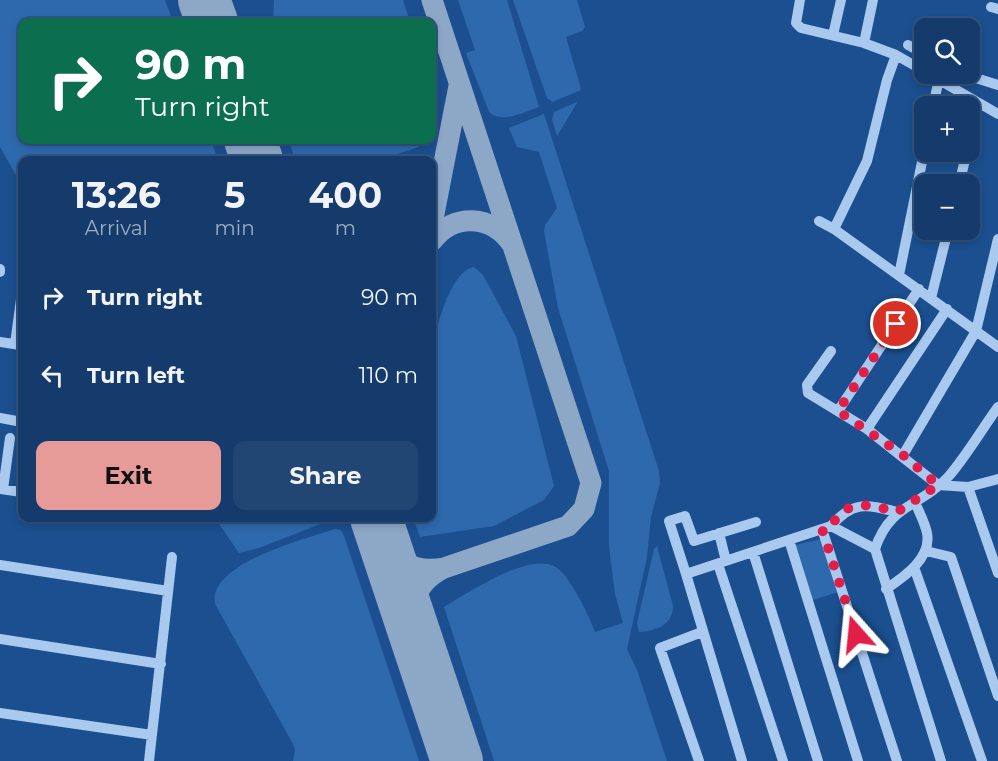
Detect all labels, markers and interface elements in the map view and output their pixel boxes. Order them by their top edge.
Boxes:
map controls [914,18,980,240]
button: search [914,18,980,84]
text: 90 m [135,38,246,90]
icon: right [36,42,114,120]
text: Turn right [135,90,270,123]
button: + [914,96,980,162]
text: 13:26 [72,173,161,217]
text: 5 [224,173,245,217]
text: 400 [309,173,382,217]
button: − [914,174,980,240]
text: Arrival [85,216,148,240]
text: min [215,216,255,240]
text: m [335,216,356,240]
icon: right [36,281,69,314]
text: Turn right [87,284,202,311]
text: 90 m [361,284,418,311]
pin [870,298,921,349]
icon: arrive [879,307,912,340]
icon: left [36,359,69,392]
text: Turn left [87,362,185,389]
text: 110 m [358,362,418,389]
button: Exit [36,441,221,510]
button: Share [233,441,418,510]
position arrow [824,602,888,666]

